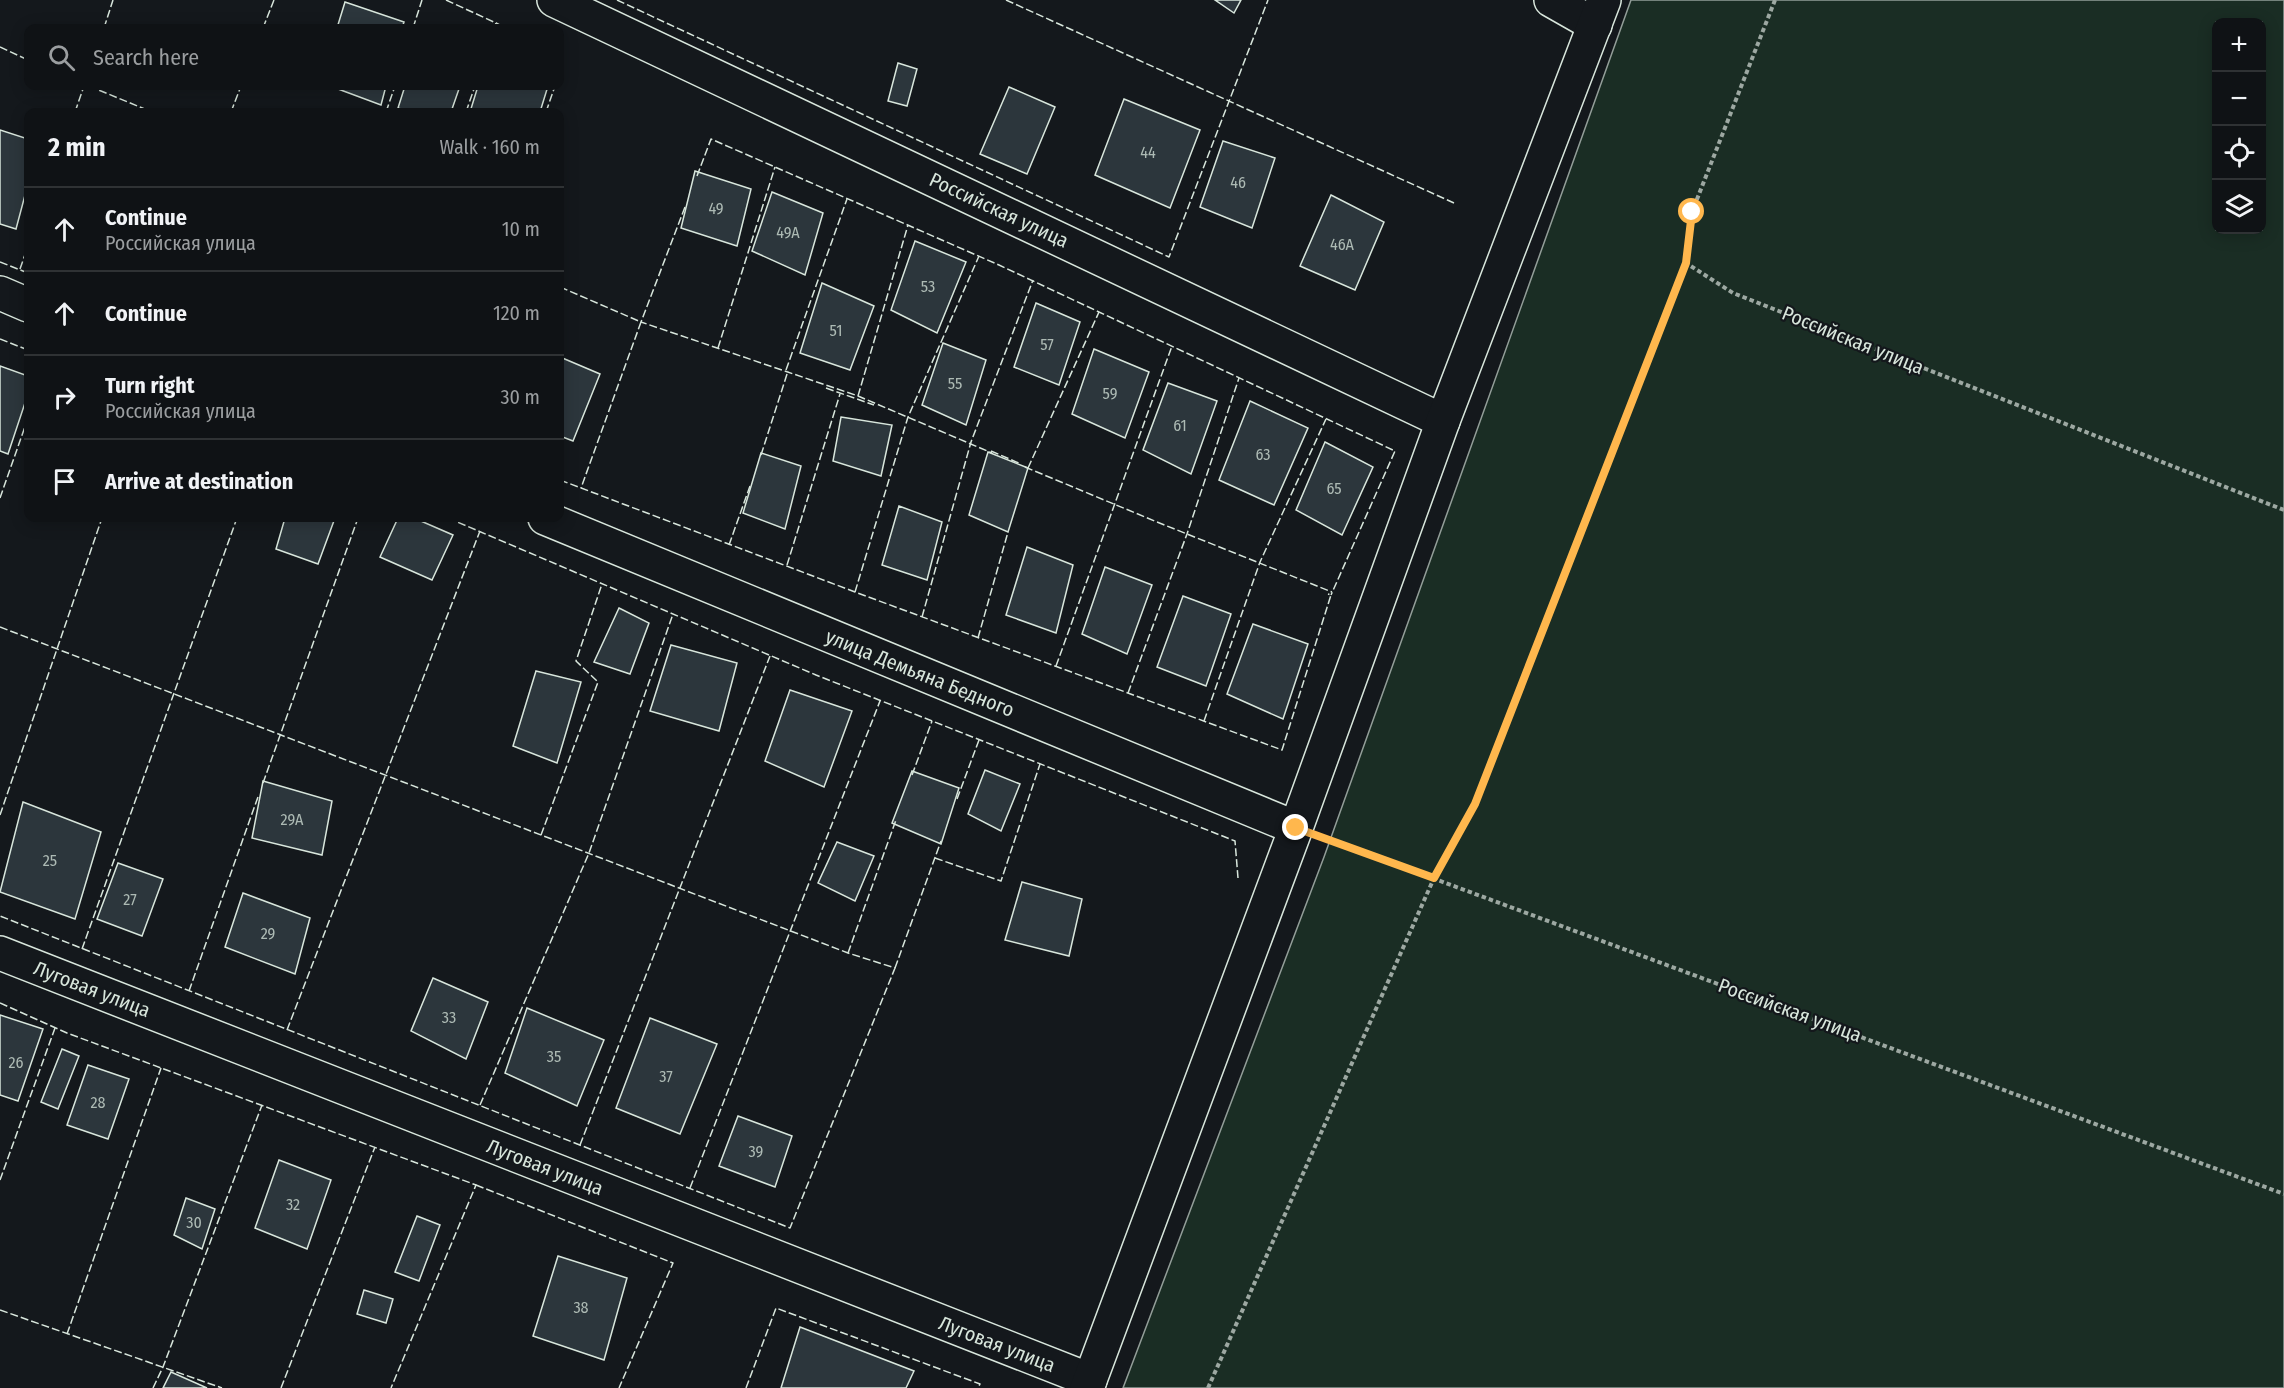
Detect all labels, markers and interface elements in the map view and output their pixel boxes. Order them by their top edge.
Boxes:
map controls [2212,18,2266,234]
button: + [2212,18,2266,72]
search box [24,24,564,90]
icon: search [45,41,78,74]
text: Search here [93,44,199,71]
button: − [2212,72,2266,126]
button: locate [2212,126,2266,180]
text: 2 min [48,132,106,163]
text: Walk · 160 m [440,135,540,159]
house number: 44 [1140,143,1156,162]
street label: Российская улица [926,167,1072,253]
house number: 46 [1230,173,1246,192]
button: layers [2212,180,2266,234]
route start [1678,198,1704,224]
house number: 49 [708,199,724,218]
text: Continue [105,204,187,231]
icon: ahead [48,213,81,246]
text: 10 m [502,217,540,241]
house number: 49А [776,223,800,242]
text: Российская улица [105,231,256,255]
house number: 46А [1330,235,1355,254]
house number: 53 [921,277,935,296]
icon: ahead [48,297,81,330]
text: Continue [105,300,187,327]
text: 120 m [493,301,540,325]
street label: Российская улица [1779,301,1927,379]
house number: 51 [830,321,842,340]
house number: 57 [1040,335,1054,354]
text: Turn right [105,372,194,399]
house number: 55 [948,374,962,393]
icon: right [48,381,81,414]
house number: 59 [1103,384,1118,403]
text: 30 m [500,385,540,409]
text: Российская улица [105,399,256,423]
house number: 61 [1173,416,1187,435]
house number: 63 [1255,445,1271,464]
icon: arrive [48,465,81,498]
text: Arrive at destination [105,468,293,495]
house number: 65 [1326,479,1342,498]
street label: улица Демьяна Бедного [822,624,1018,722]
house number: 29А [281,810,304,829]
route end [1282,814,1308,840]
house number: 25 [43,851,57,870]
house number: 27 [123,890,137,909]
house number: 29 [261,924,276,943]
street label: Луговая улица [30,956,154,1022]
street label: Российская улица [1715,973,1865,1047]
house number: 33 [442,1008,456,1027]
house number: 35 [547,1047,561,1066]
house number: 26 [9,1053,24,1072]
house number: 37 [659,1067,673,1086]
house number: 28 [90,1093,106,1112]
street label: Луговая улица [483,1134,607,1200]
house number: 39 [749,1142,764,1161]
house number: 32 [286,1195,300,1214]
house number: 30 [186,1213,202,1232]
house number: 38 [573,1298,589,1317]
street label: Луговая улица [935,1311,1059,1377]

